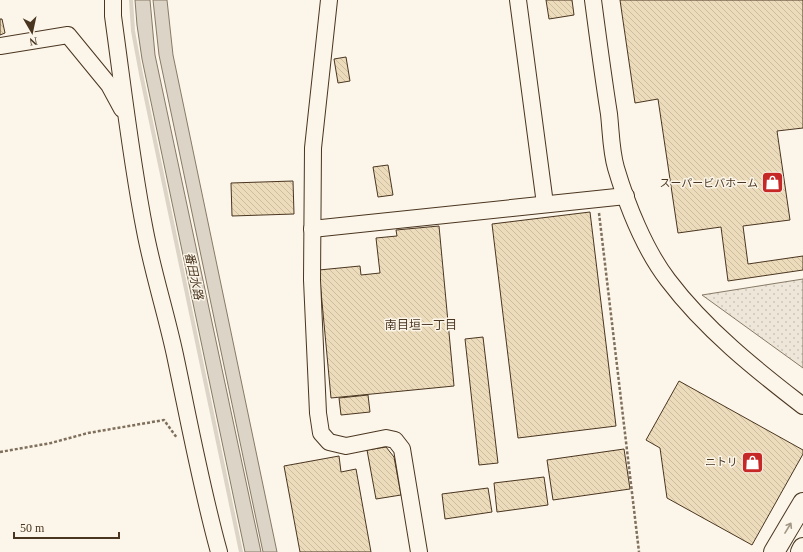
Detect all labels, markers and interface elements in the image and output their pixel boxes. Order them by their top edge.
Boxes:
north arrow [12,12,52,52]
text: N [29,35,38,48]
shop icon: スーパービバホーム [760,170,786,196]
place label: スーパービバホーム [659,177,758,189]
water label: 番田水路 [182,251,206,302]
district label: 南目垣一丁目 [385,318,457,332]
shop icon: ニトリ [740,449,766,475]
place label: ニトリ [705,456,738,468]
scale bar [14,514,119,540]
text: 50 m [20,521,45,535]
one-way arrow [785,522,793,534]

